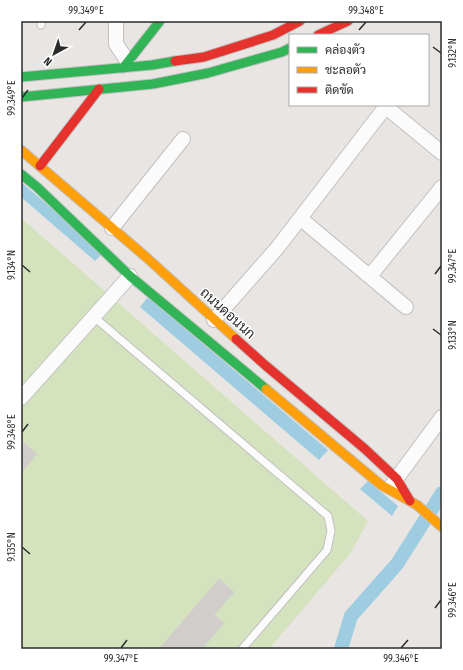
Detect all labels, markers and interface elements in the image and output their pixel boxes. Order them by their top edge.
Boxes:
text: 99.349°E [68,5,104,17]
text: 99.348°E [348,5,384,17]
north arrow [34,34,74,74]
legend [289,34,429,106]
text: 9.132°N [447,38,459,68]
text: คล่องตัว [325,43,365,57]
text: N [41,54,55,68]
text: ชะลอตัว [325,63,366,77]
text: 99.349°E [6,80,18,116]
text: ติดขัด [325,83,354,97]
text: 99.347°E [447,248,459,283]
text: 9.134°N [6,250,18,280]
street label: ถนนดอนนก [197,284,259,343]
text: 9.133°N [447,320,459,350]
text: 99.348°E [6,414,18,450]
text: 9.135°N [6,532,18,562]
text: 99.346°E [447,582,459,618]
text: 99.347°E [104,653,139,665]
text: 99.346°E [383,653,419,665]

